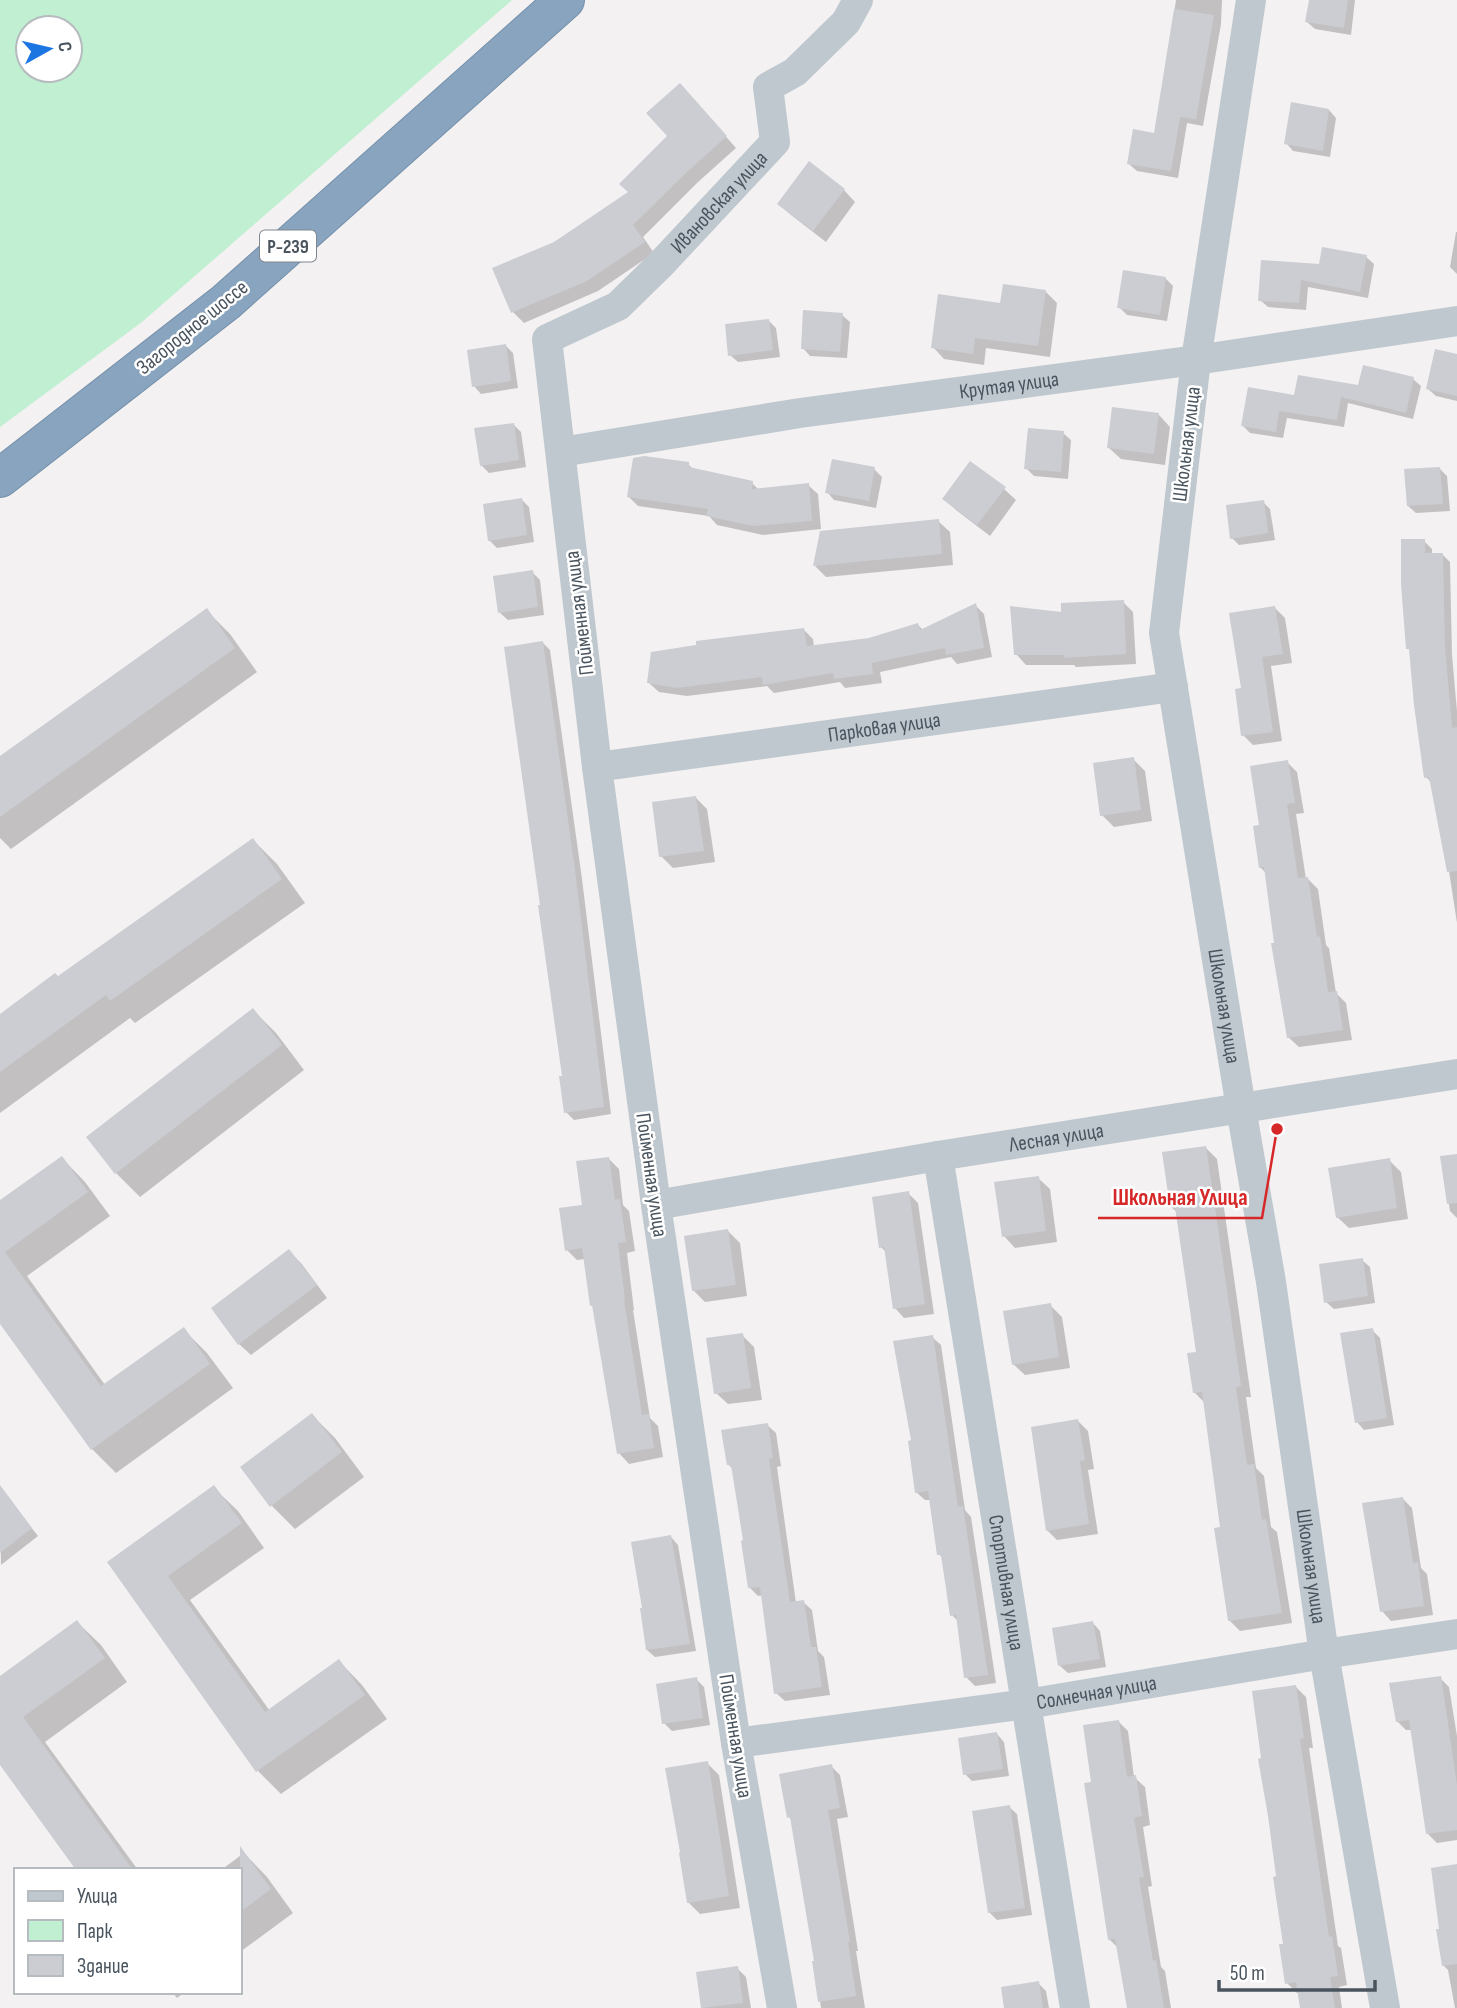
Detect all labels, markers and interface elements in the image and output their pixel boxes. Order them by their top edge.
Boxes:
north arrow [14,14,84,84]
text: С [52,40,76,54]
street label: Ивановская улица [666,146,773,259]
road number: Р-239 [260,230,316,262]
street label: Загородное шоссе [132,275,253,380]
street label: Крутая улица [958,366,1060,405]
street label: Школьная улица [1167,385,1206,503]
street label: Пойменная улица [559,549,600,677]
street label: Парковая улица [826,707,942,748]
street label: Школьная улица [1202,947,1246,1065]
street label: Пойменная улица [630,1111,673,1239]
street label: Лесная улица [1006,1118,1105,1158]
callout: Школьная Улица [1098,1174,1262,1218]
text: Школьная Улица [1112,1184,1248,1212]
street label: Школьная улица [1290,1507,1332,1625]
street label: Спортивная улица [983,1513,1029,1652]
street label: Солнечная улица [1035,1670,1158,1715]
street label: Пойменная улица [713,1672,758,1800]
legend [14,1868,242,1994]
text: Улица [77,1884,118,1909]
text: Парк [77,1919,112,1944]
scale bar [1219,1948,1375,1992]
text: Здание [77,1954,129,1979]
text: 50 m [1230,1961,1265,1986]

